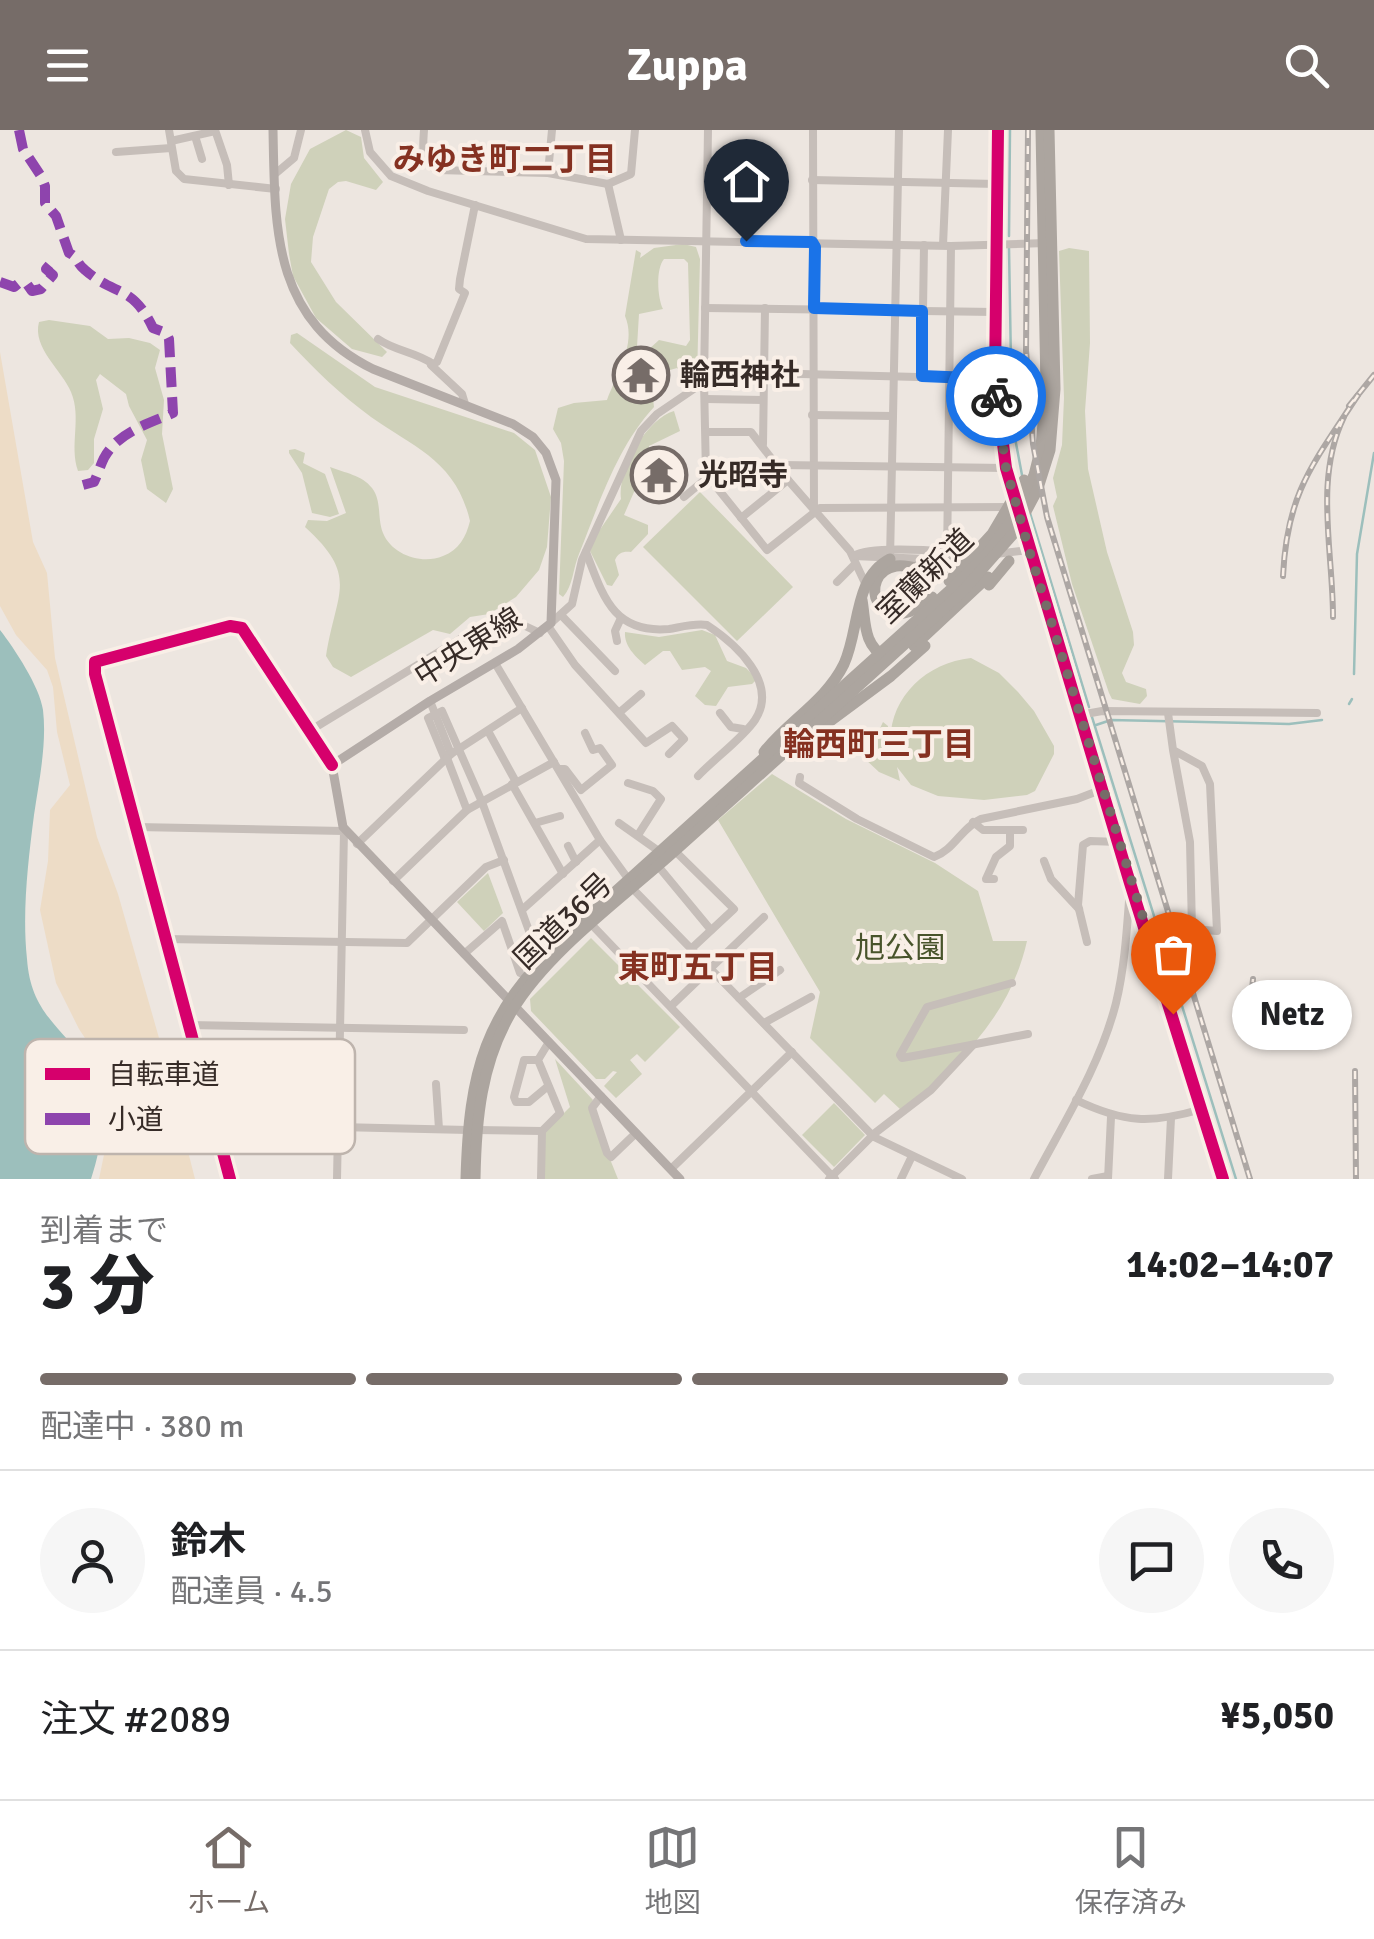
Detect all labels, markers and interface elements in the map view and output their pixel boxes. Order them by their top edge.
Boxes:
icon: menu [40,38,95,93]
text: Zuppa [626,38,748,93]
icon: search [1279,38,1334,93]
pin [704,139,789,242]
district label: みゆき町二丁目 [393,140,617,179]
icon: home [719,154,774,209]
temple icon: 輪西神社 [611,345,671,405]
courier [946,346,1046,446]
place label: 輪西神社 [680,357,800,394]
icon: bike [969,369,1024,424]
temple icon: 光昭寺 [629,445,689,505]
place label: 光昭寺 [698,457,788,494]
street label: 室蘭新道 [869,521,981,631]
street label: 中央東線 [408,600,529,695]
district label: 輪西町三丁目 [783,725,975,764]
street label: 国道36号 [506,866,620,977]
pin [1131,912,1216,1015]
icon: bag [1146,927,1201,982]
park label: 旭公園 [855,930,945,967]
district label: 東町五丁目 [618,948,778,987]
callout: Netz [1233,979,1353,1049]
text: Netz [1260,995,1324,1034]
legend [25,1039,355,1154]
text: 自転車道 [108,1058,220,1092]
text: 小道 [108,1103,164,1137]
text: 到着まで [40,1211,168,1250]
text: 14:02–14:07 [1126,1241,1334,1288]
text: 3 分 [40,1247,154,1327]
text: 配達中 · 380 m [40,1407,244,1446]
button: person [40,1508,145,1613]
button: chat [1099,1508,1204,1613]
button: phone [1229,1508,1334,1613]
text: 鈴木 [170,1518,246,1565]
text: 配達員 · 4.5 [170,1572,333,1611]
text: ¥5,050 [1220,1692,1334,1739]
text: 注文 #2089 [40,1696,231,1743]
tab: ホーム [187,1820,270,1920]
tab: 地図 [645,1820,701,1920]
tab: 保存済み [1075,1820,1187,1920]

